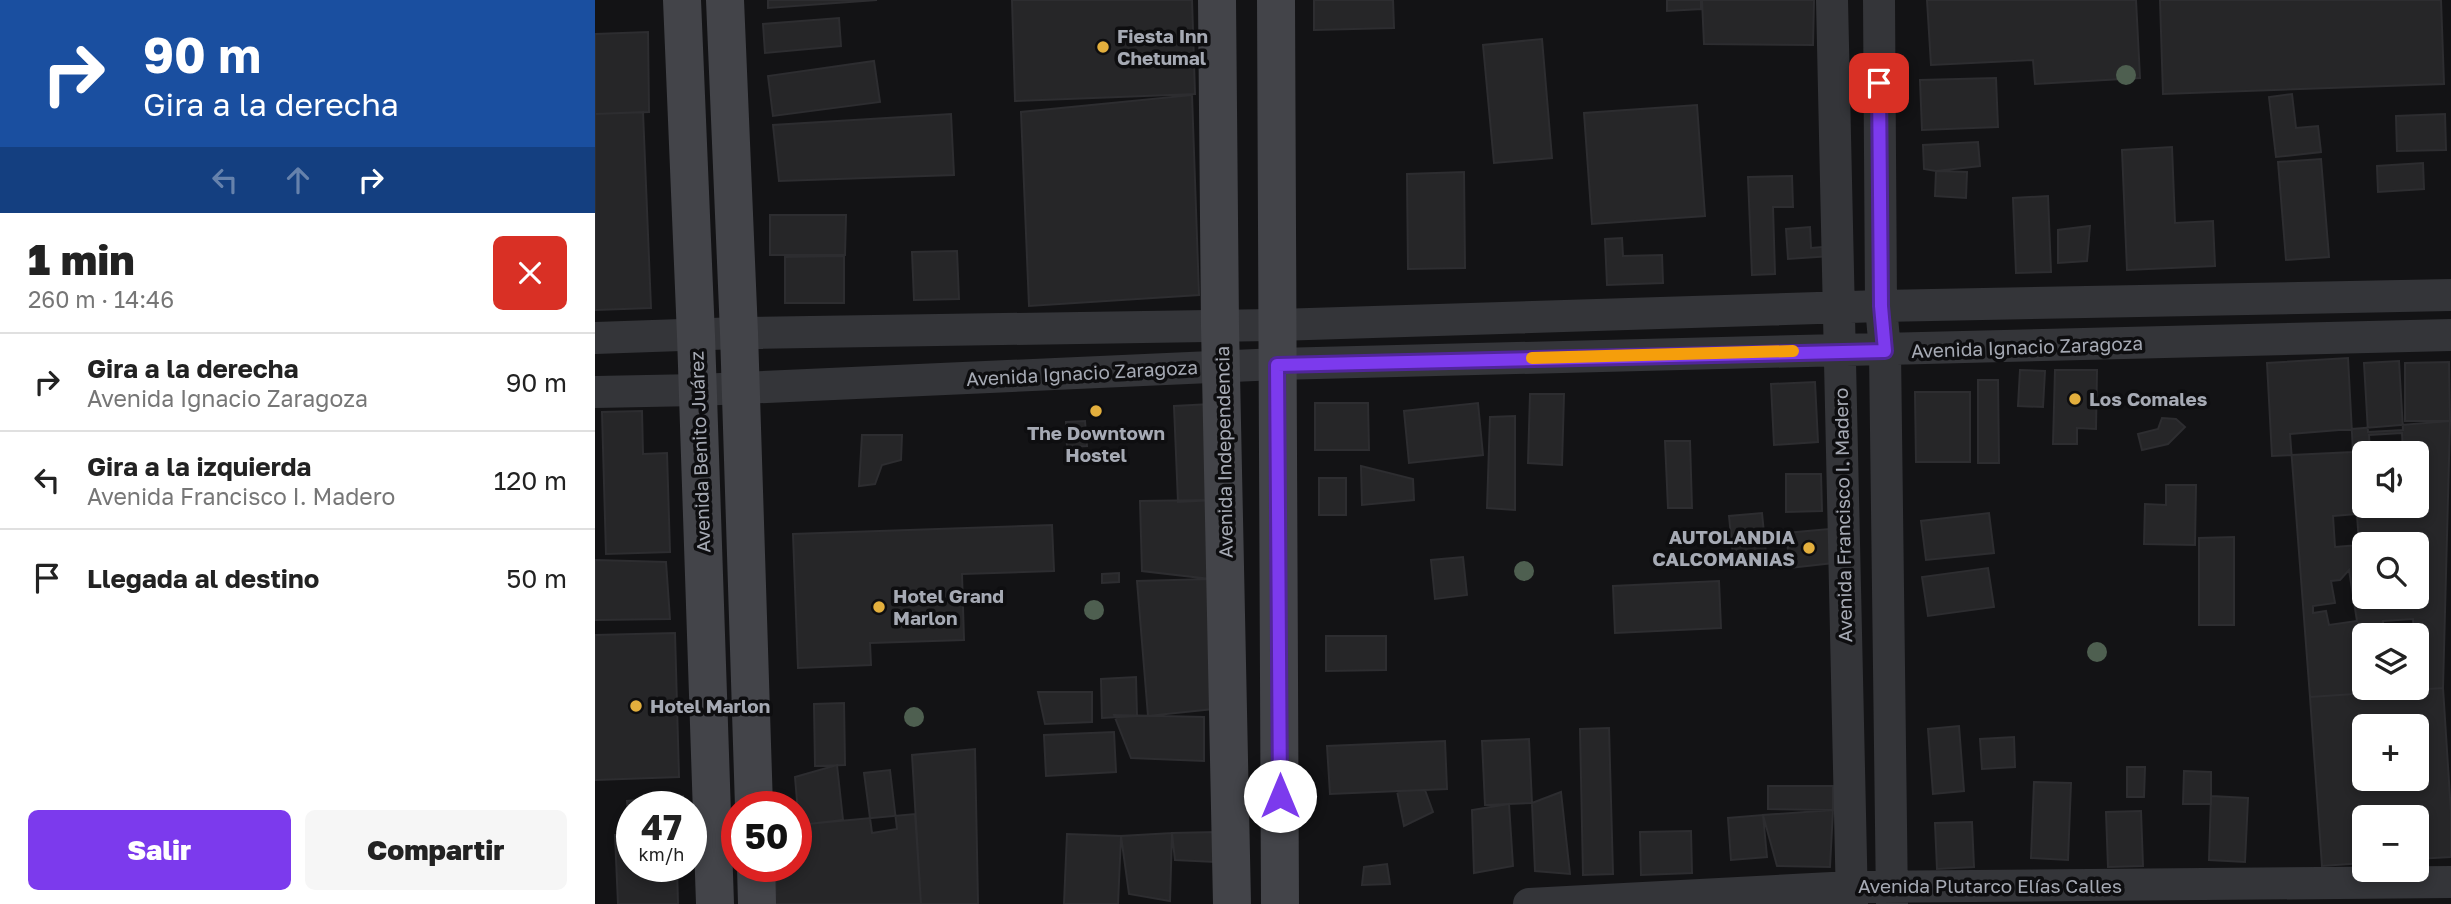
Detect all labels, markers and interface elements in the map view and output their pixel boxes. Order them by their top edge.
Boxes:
place label: Fiesta Inn Chetumal [1117,24,1208,69]
text: 90 m [143,25,261,84]
icon: right [28,28,119,119]
marker: Fiesta Inn Chetumal [1095,39,1111,55]
pin [1849,53,1909,113]
icon: arrive [1860,64,1898,102]
text: Gira a la derecha [143,85,399,123]
icon: left [206,161,244,199]
icon: ahead [279,161,317,199]
icon: right [352,161,390,199]
text: 1 min [28,234,135,284]
button: close [493,236,567,310]
text: 260 m · 14:46 [28,285,174,313]
street label: Avenida Ignacio Zaragoza [1911,331,2143,362]
street label: Avenida Independencia [1210,346,1237,558]
street label: Avenida Benito Juárez [684,351,715,553]
text: Gira a la derecha [87,353,299,384]
street label: Avenida Ignacio Zaragoza [965,355,1198,390]
icon: right [28,363,66,401]
text: 90 m [506,367,567,398]
text: Avenida Ignacio Zaragoza [87,384,368,412]
place label: Los Comales [2089,387,2208,410]
street label: Avenida Francisco I. Madero [1829,388,1856,642]
marker: Los Comales [2067,391,2083,407]
marker: The Downtown Hostel [1088,403,1104,419]
place label: The Downtown Hostel [1027,421,1165,466]
map controls [2352,441,2429,882]
button: sound [2352,441,2429,518]
text: Gira a la izquierda [87,451,311,482]
icon: left [28,461,66,499]
text: 120 m [494,465,567,496]
text: Avenida Francisco I. Madero [87,482,395,510]
place label: AUTOLANDIA CALCOMANIAS [1652,525,1796,570]
button: search [2352,532,2429,609]
marker: AUTOLANDIA CALCOMANIAS [1801,540,1817,556]
icon: arrive [28,559,66,597]
text: Llegada al destino [87,563,319,594]
text: 50 m [506,563,567,594]
place label: Hotel Grand Marlon [893,584,1004,629]
marker: Hotel Grand Marlon [871,599,887,615]
button: layers [2352,623,2429,700]
place label: Hotel Marlon [650,694,770,717]
marker: Hotel Marlon [628,698,644,714]
button: + [2352,714,2429,791]
position arrow [1243,759,1317,833]
speed limit sign: 50 [721,791,812,882]
button: − [2352,805,2429,882]
text: 47 [641,806,682,848]
button: Salir [28,810,291,890]
button: Compartir [305,810,567,890]
text: km/h [639,843,684,865]
street label: Avenida Plutarco Elías Calles [1858,874,2122,897]

